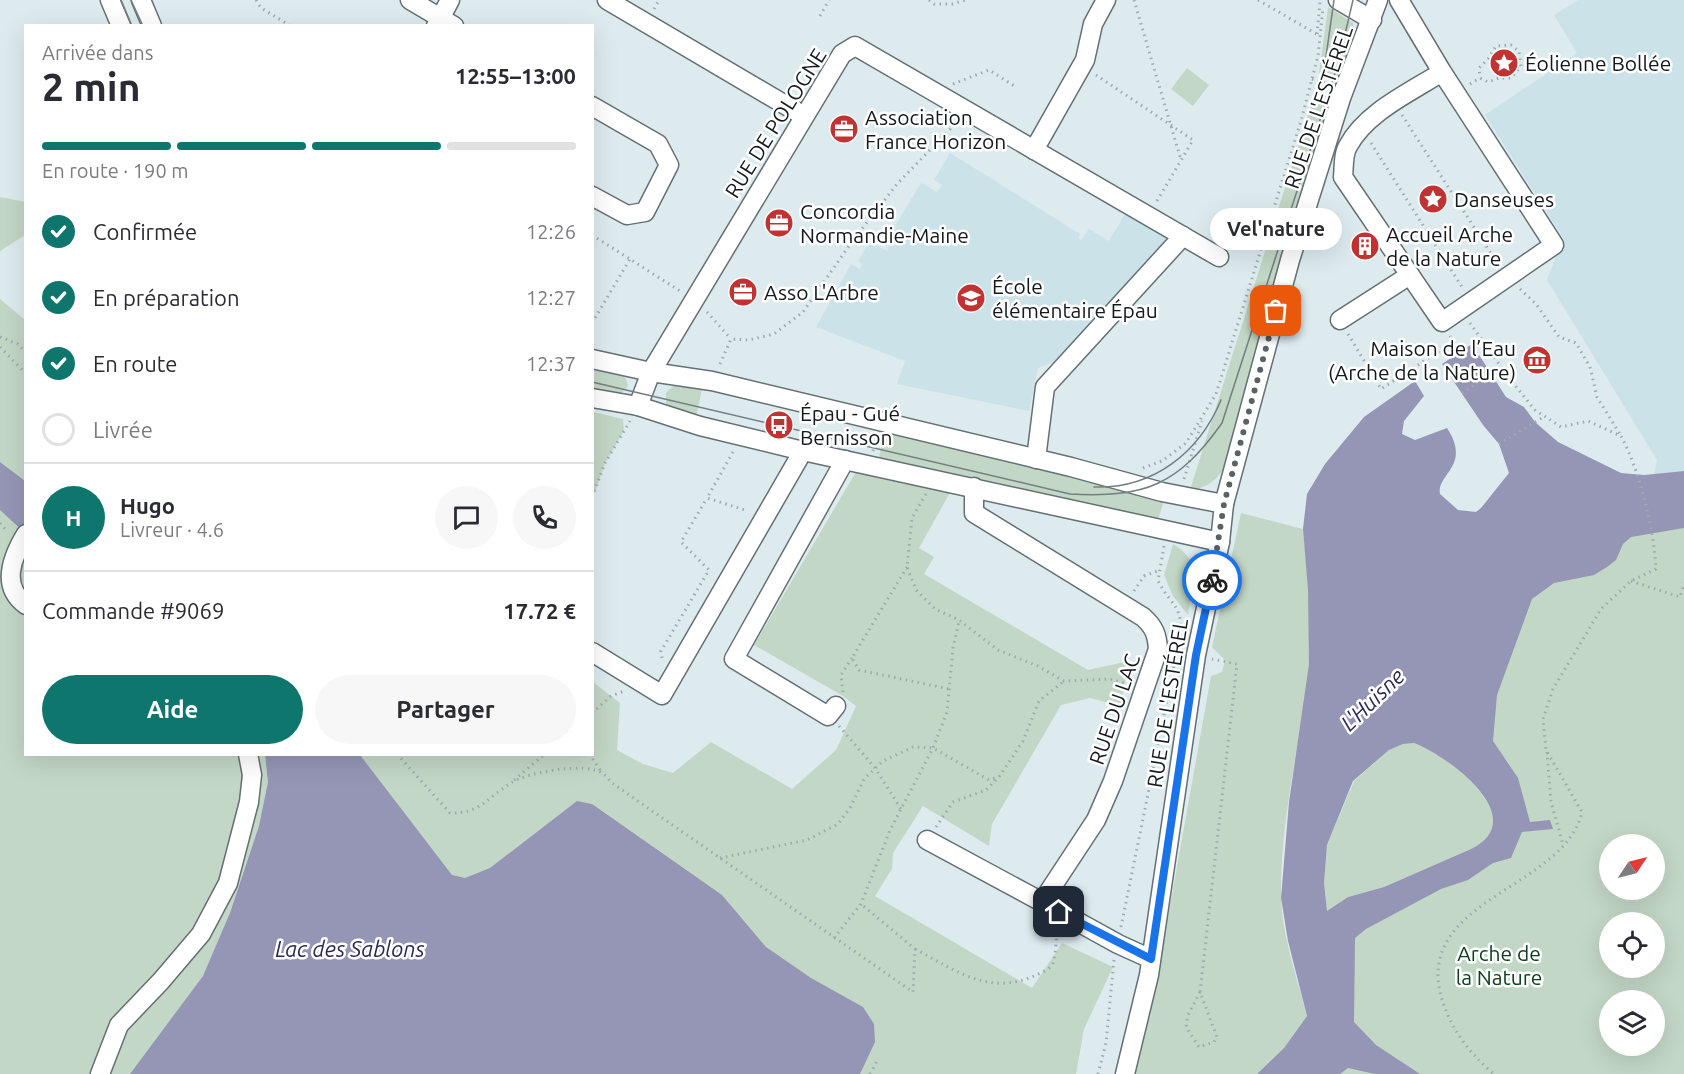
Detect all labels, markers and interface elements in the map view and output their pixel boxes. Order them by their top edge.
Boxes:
street label: RUE DE L'ESTÉREL [1279,22,1357,192]
text: Arrivée dans [42,41,153,64]
street label: RUE DE POLOGNE [719,44,831,202]
place icon: Éolienne Bollée [1488,47,1520,79]
place label: Éolienne Bollée [1525,51,1671,75]
text: 12:55–13:00 [455,63,576,88]
text: 2 min [42,65,141,108]
place label: Association France Horizon [865,105,1006,153]
office icon: Association France Horizon [828,113,860,145]
text: En route · 190 m [42,159,189,182]
place icon: Danseuses [1417,183,1449,215]
place label: Danseuses [1454,187,1554,211]
place label: Concordia Normandie-Maine [800,199,969,247]
office icon: Concordia Normandie-Maine [763,207,795,239]
callout: Vel'nature [1210,209,1342,251]
icon: check [42,215,75,248]
text: Vel'nature [1227,217,1325,240]
text: Confirmée [93,219,197,244]
text: 12:26 [526,220,576,243]
place label: Accueil Arche de la Nature [1386,222,1513,270]
building icon: Accueil Arche de la Nature [1349,230,1381,262]
place label: École élémentaire Épau [992,274,1158,322]
office icon: Asso L'Arbre [727,276,759,308]
place label: Asso L'Arbre [764,280,879,304]
icon: check [42,281,75,314]
school or university icon: École élémentaire Épau [955,282,987,314]
text: En préparation [93,285,240,310]
pin [1250,285,1301,336]
text: 12:27 [526,286,576,309]
icon: bag [1259,294,1292,327]
place label: Maison de l’Eau (Arche de la Nature) [1328,336,1516,384]
museum icon: Maison de l’Eau (Arche de la Nature) [1521,344,1553,376]
icon: check [42,347,75,380]
text: En route [93,351,177,376]
text: 12:37 [526,352,576,375]
place label: Épau - Gué Bernisson [800,401,900,449]
bus stop icon: Épau - Gué Bernisson [763,409,795,441]
text: Livrée [93,417,153,442]
button: chat [435,486,498,549]
button: phone [513,486,576,549]
text: Hugo [120,493,175,518]
text: H [66,505,81,530]
text: Livreur · 4.6 [120,518,224,541]
courier [1182,550,1242,610]
icon: bike [1196,564,1229,597]
text: Commande #9069 [42,598,224,623]
text: 17.72 € [503,598,576,623]
street label: RUE DE L'ESTÉREL [1142,617,1192,789]
street label: RUE DU LAC [1084,650,1144,768]
water label: L'Huisne [1335,663,1409,735]
button: Aide [42,675,303,744]
button: Partager [315,675,576,744]
north arrow [1599,834,1665,900]
map controls [1599,834,1665,1056]
pin [1033,886,1084,937]
icon: home [1042,895,1075,928]
button: locate [1599,912,1665,978]
water label: Lac des Sablons [275,936,425,961]
park label: Arche de la Nature [1456,941,1542,989]
button: layers [1599,990,1665,1056]

